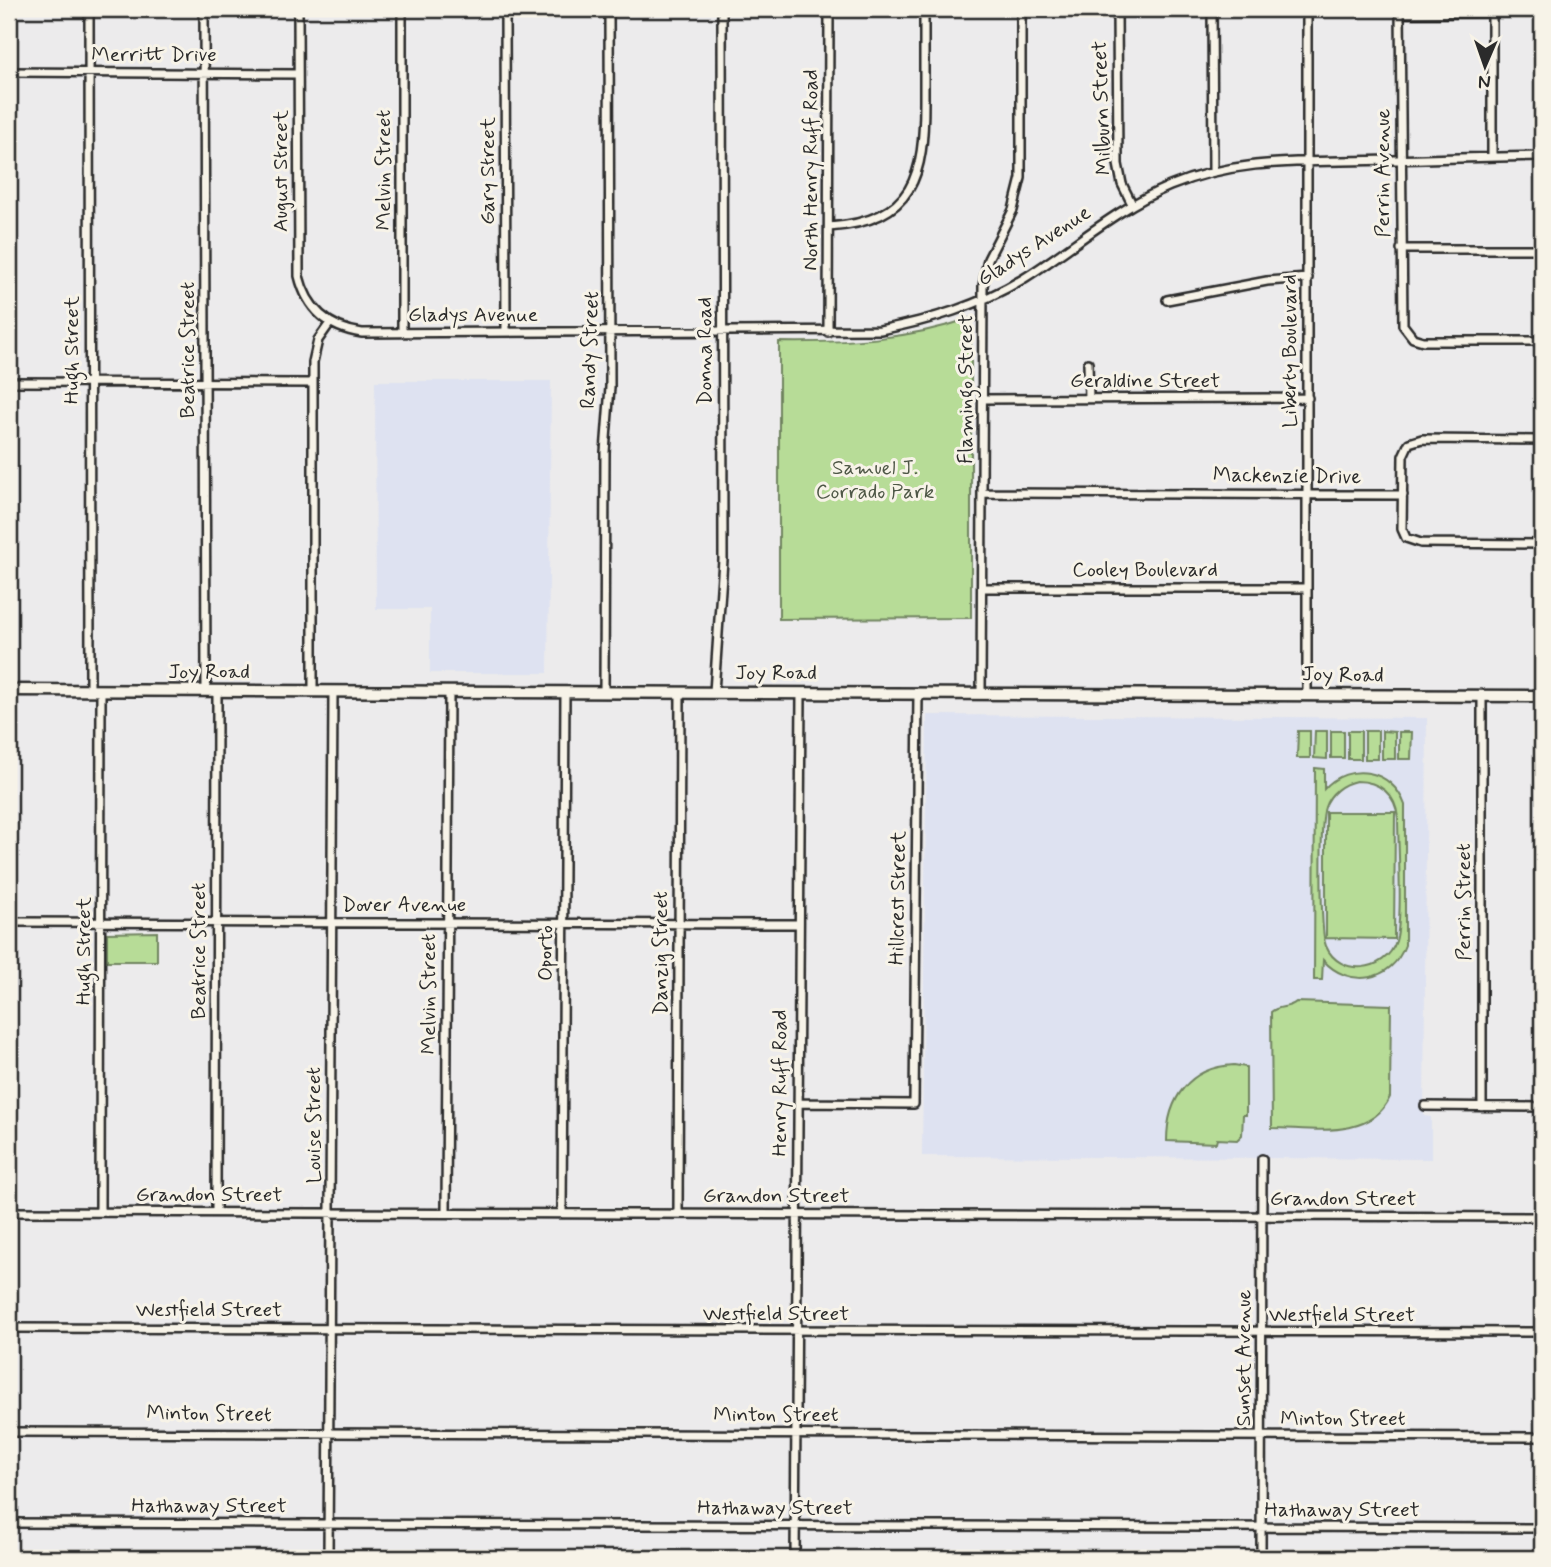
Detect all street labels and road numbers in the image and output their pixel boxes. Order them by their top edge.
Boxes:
street label: Milburn Street [1086,40,1118,176]
street label: Merritt Drive [91,41,217,69]
street label: North Henry Ruff Road [797,69,825,271]
street label: Perrin Avenue [1369,108,1397,237]
street label: August Street [267,109,295,232]
street label: Melvin Street [370,109,398,230]
street label: Gary Street [474,116,502,225]
street label: Gladys Avenue [972,199,1096,293]
street label: Liberty Boulevard [1276,274,1304,428]
street label: Beatrice Street [174,282,202,418]
street label: Randy Street [574,290,606,409]
street label: Hugh Street [58,295,88,404]
street label: Donna Road [691,297,719,405]
street label: Gladys Avenue [408,301,538,329]
street label: Flamingo Street [952,314,982,464]
street label: Geraldine Street [1070,367,1220,395]
street label: Mackenzie Drive [1213,461,1361,491]
street label: Cooley Boulevard [1072,556,1218,584]
street label: Joy Road [168,658,250,686]
street label: Joy Road [735,659,817,687]
street label: Joy Road [1302,660,1384,690]
street label: Hillcrest Street [883,830,913,965]
street label: Perrin Street [1450,843,1478,961]
street label: Beatrice Street [185,883,213,1019]
street label: Dover Avenue [342,891,466,919]
street label: Danzig Street [647,891,675,1015]
street label: Hugh Street [70,896,100,1005]
street label: Oporto [532,925,560,981]
street label: Melvin Street [415,933,443,1054]
street label: Henry Ruff Road [766,1010,794,1156]
street label: Louise Street [300,1067,328,1183]
street label: Grandon Street [136,1181,282,1209]
street label: Grandon Street [703,1182,849,1210]
street label: Grandon Street [1270,1185,1416,1213]
street label: Sunset Avenue [1230,1289,1258,1426]
street label: Westfield Street [136,1296,282,1324]
street label: Westfield Street [703,1300,849,1328]
street label: Westfield Street [1269,1301,1415,1329]
street label: Minton Street [146,1399,272,1429]
street label: Minton Street [713,1401,839,1429]
street label: Minton Street [1280,1405,1406,1433]
street label: Hathaway Street [131,1492,287,1520]
street label: Hathaway Street [697,1494,853,1522]
street label: Hathaway Street [1264,1496,1420,1524]

